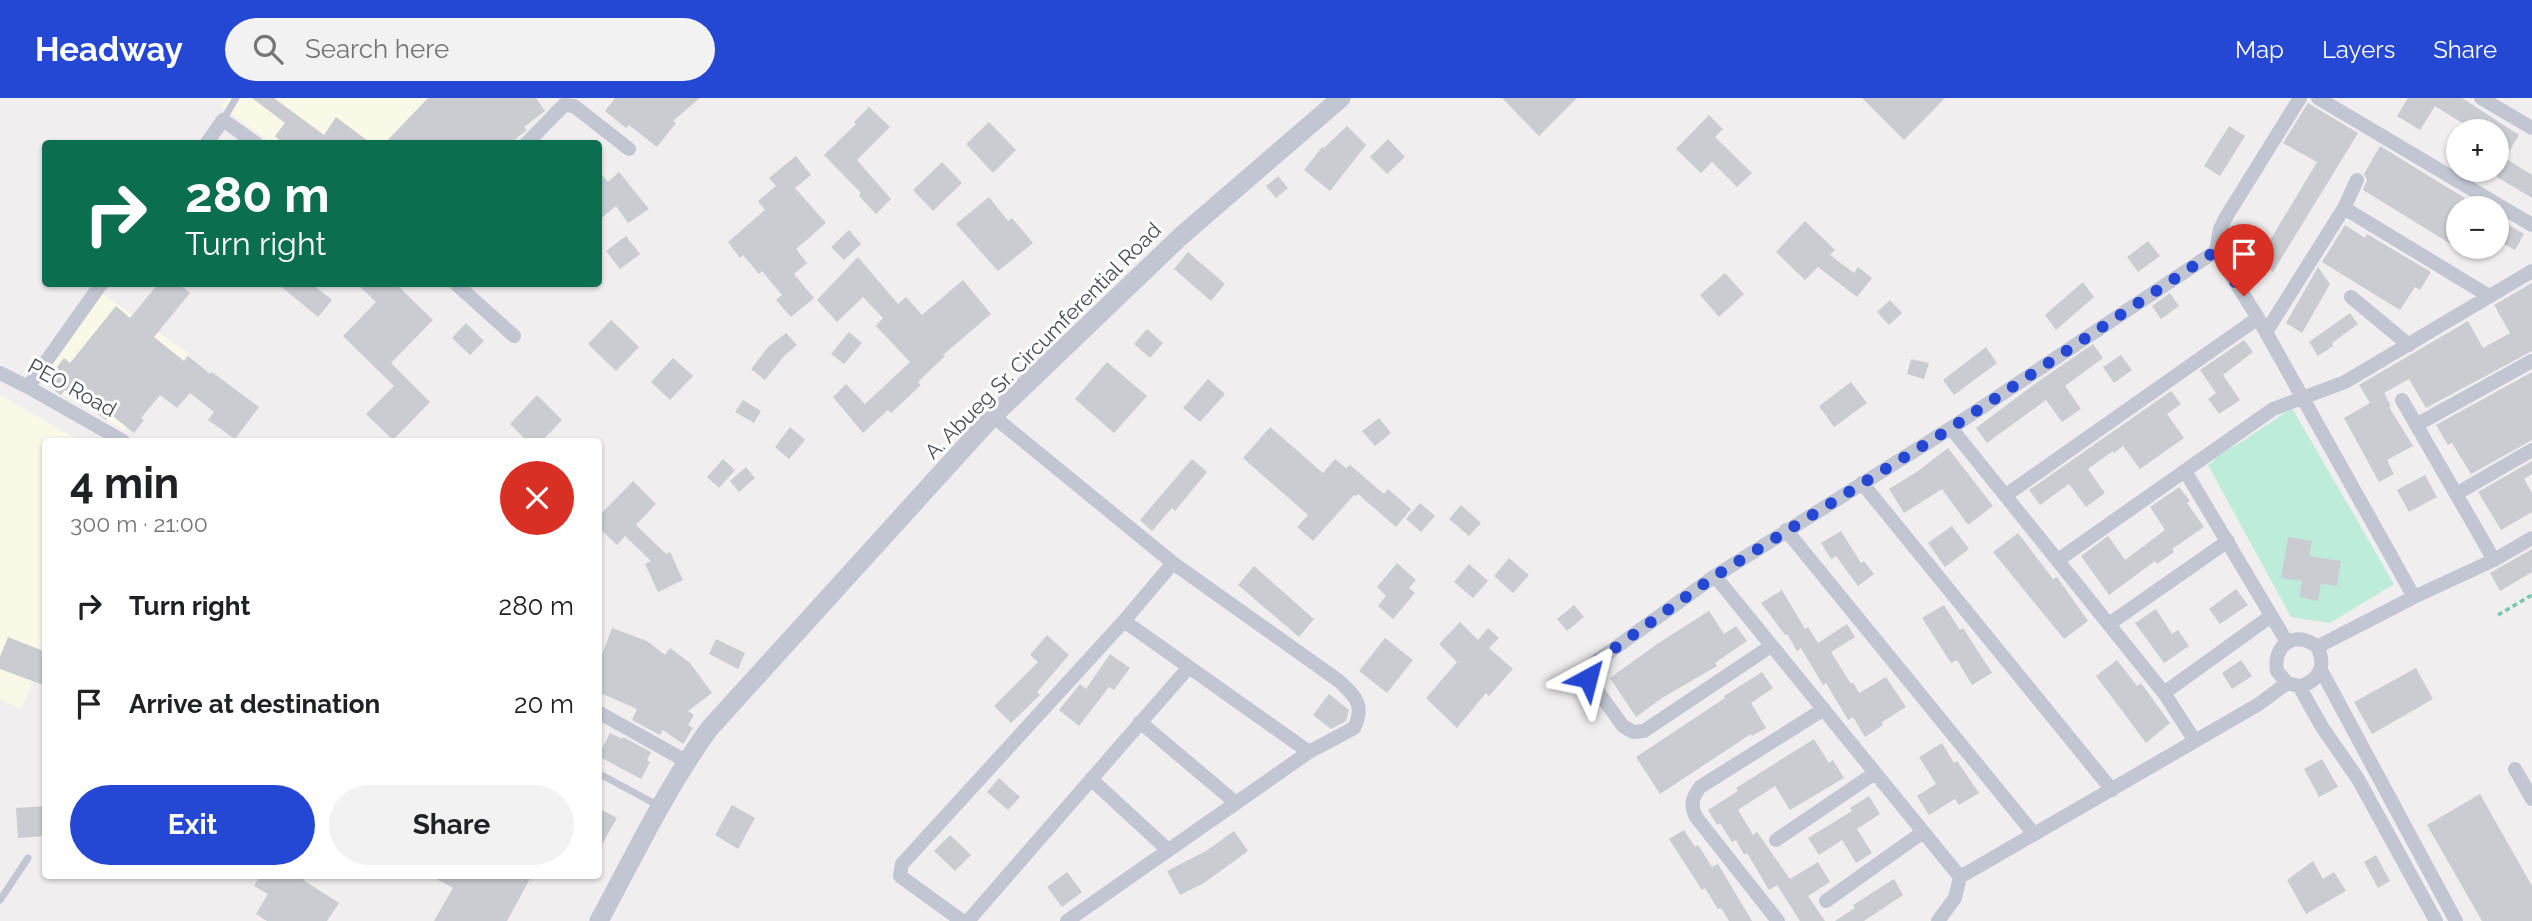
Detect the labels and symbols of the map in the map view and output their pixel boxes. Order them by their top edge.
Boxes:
street label: A. Abueg Sr. Circumferential Road [919,217,1166,464]
pin [2214,224,2274,296]
street label: PEO Road [24,353,121,422]
position arrow [1551,641,1625,715]

